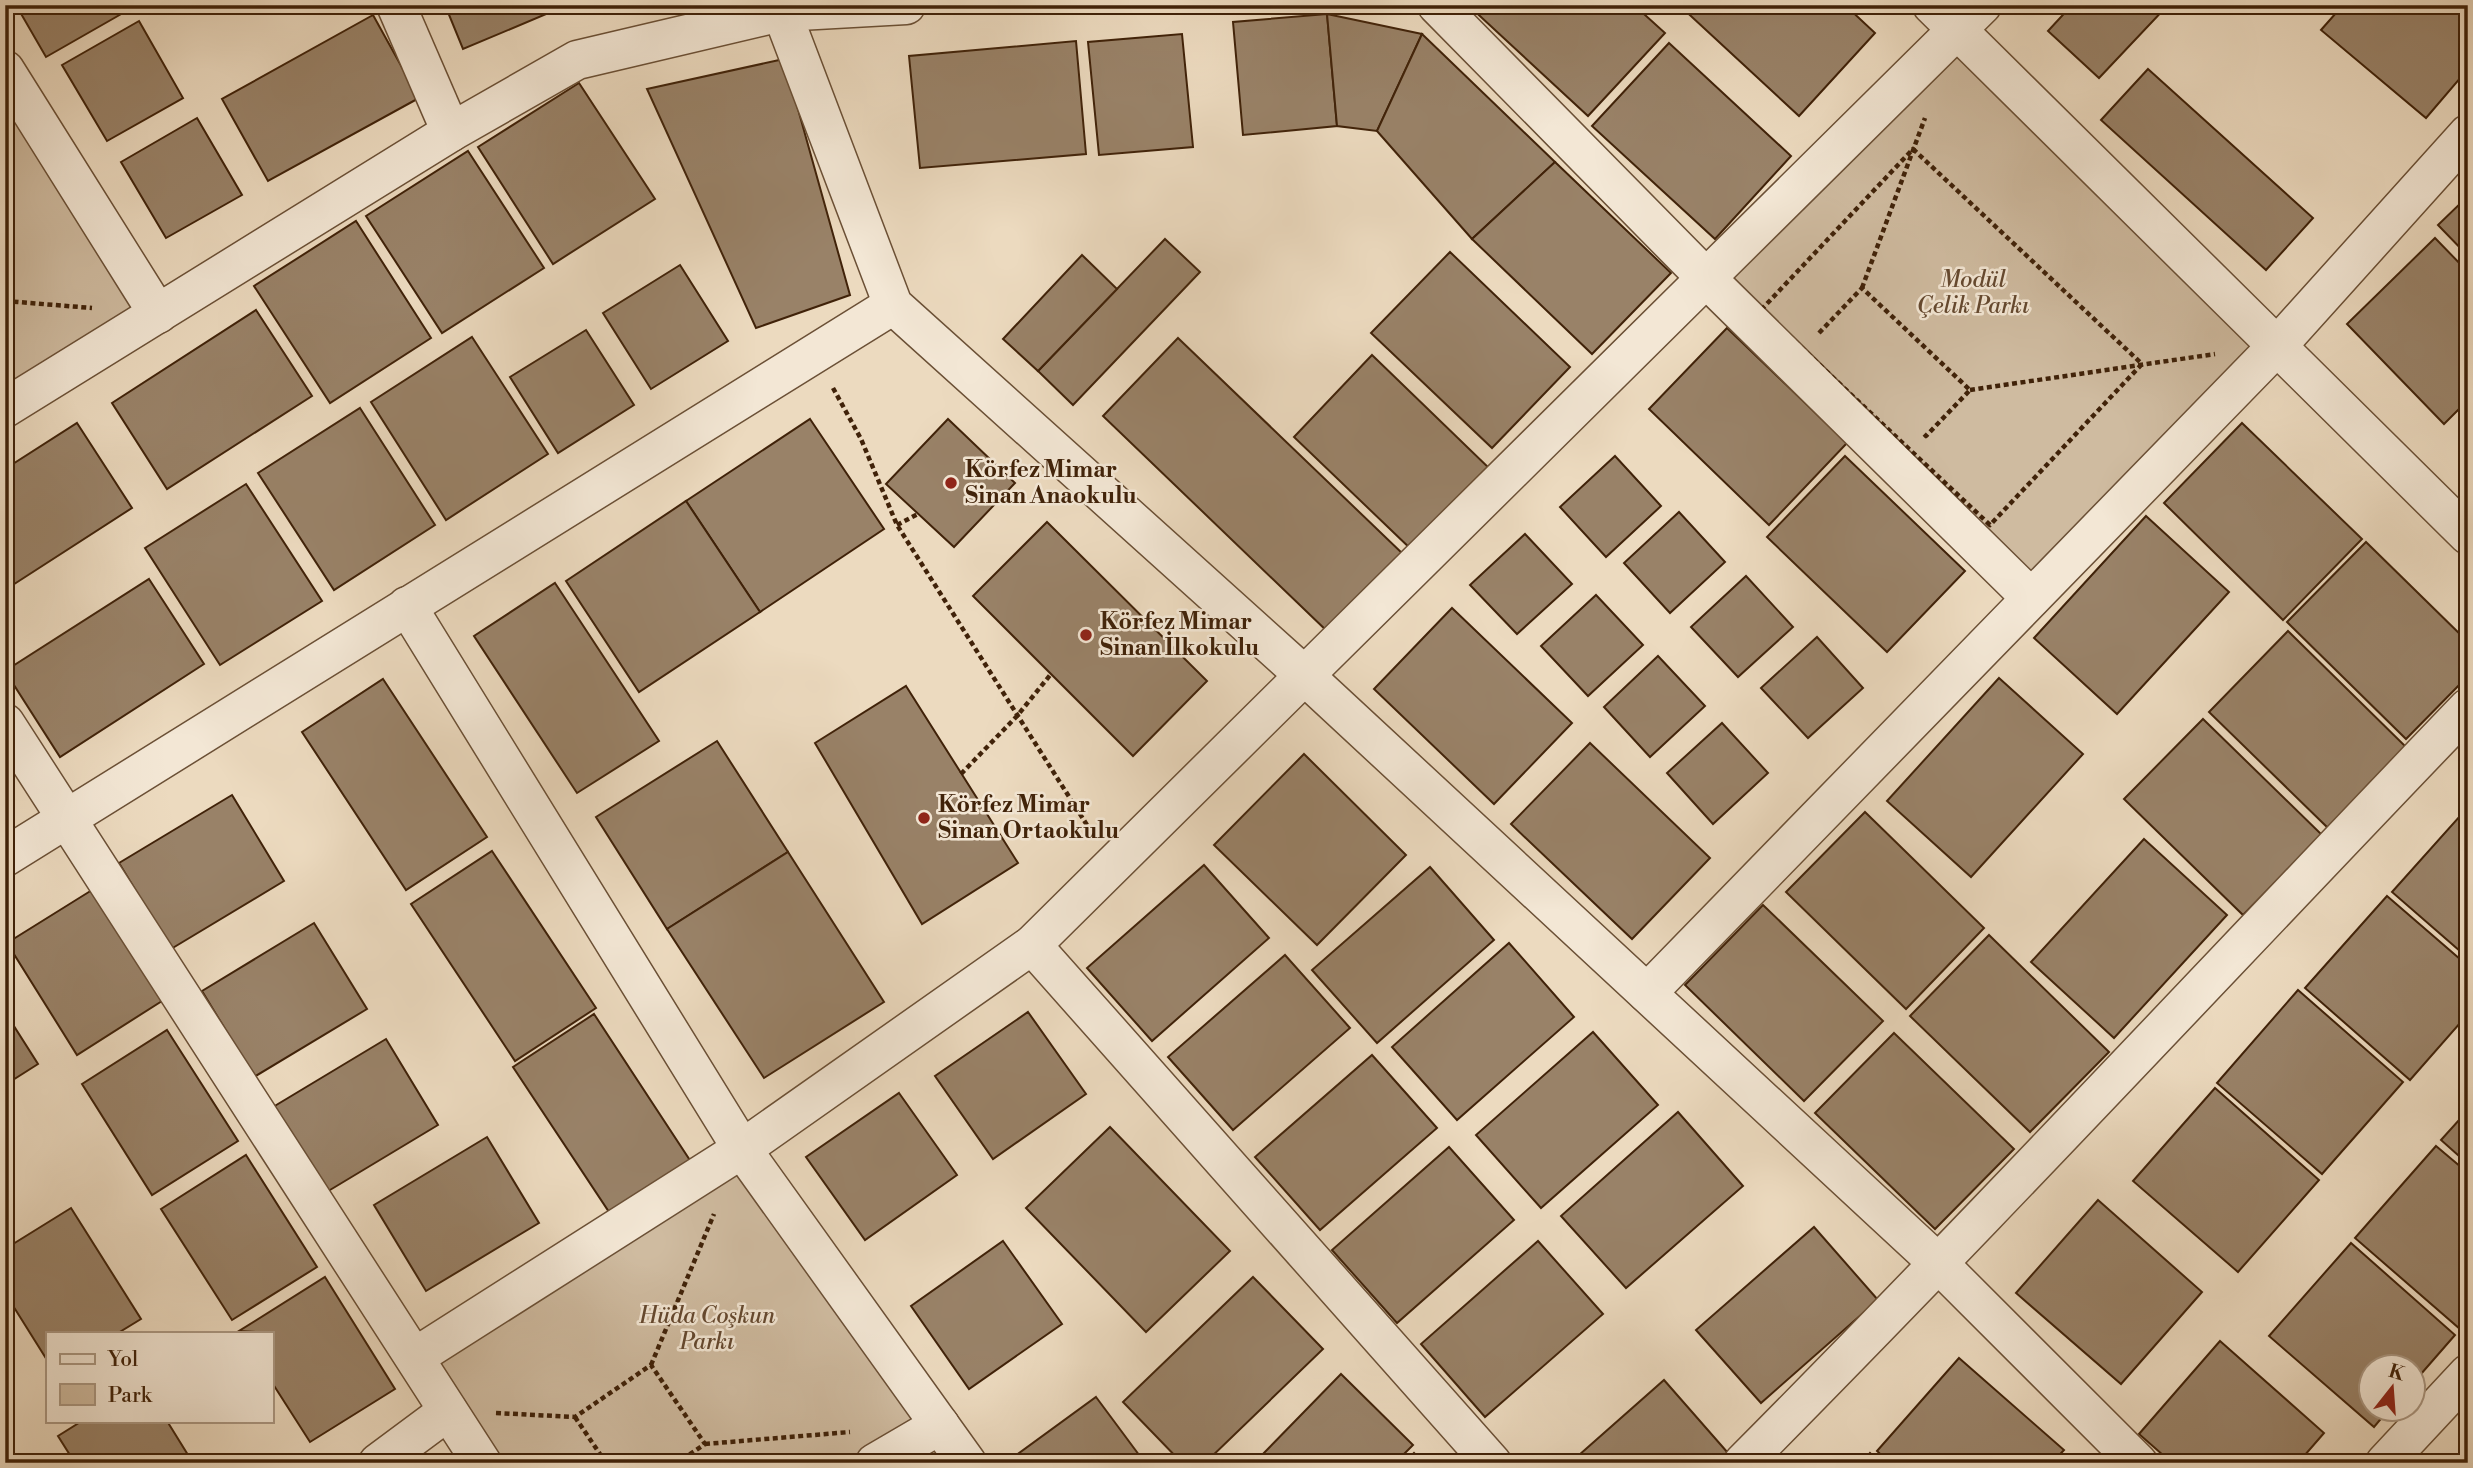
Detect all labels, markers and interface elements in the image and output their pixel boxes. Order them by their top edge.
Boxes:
park label: Modül Çelik Parkı [1917,266,2030,320]
place label: Körfez Mimar Sinan Anaokulu [965,456,1137,510]
marker: Körfez Mimar Sinan Anaokulu [943,475,959,491]
place label: Körfez Mimar Sinan İlkokulu [1100,608,1259,662]
marker: Körfez Mimar Sinan İlkokulu [1078,627,1094,643]
place label: Körfez Mimar Sinan Ortaokulu [938,791,1119,845]
marker: Körfez Mimar Sinan Ortaokulu [916,810,932,826]
park label: Hüda Coşkun Parkı [638,1302,776,1356]
legend [46,1332,273,1422]
text: Yol [107,1347,138,1373]
north arrow [2358,1352,2428,1422]
text: K [2386,1359,2408,1387]
text: Park [108,1383,153,1409]

